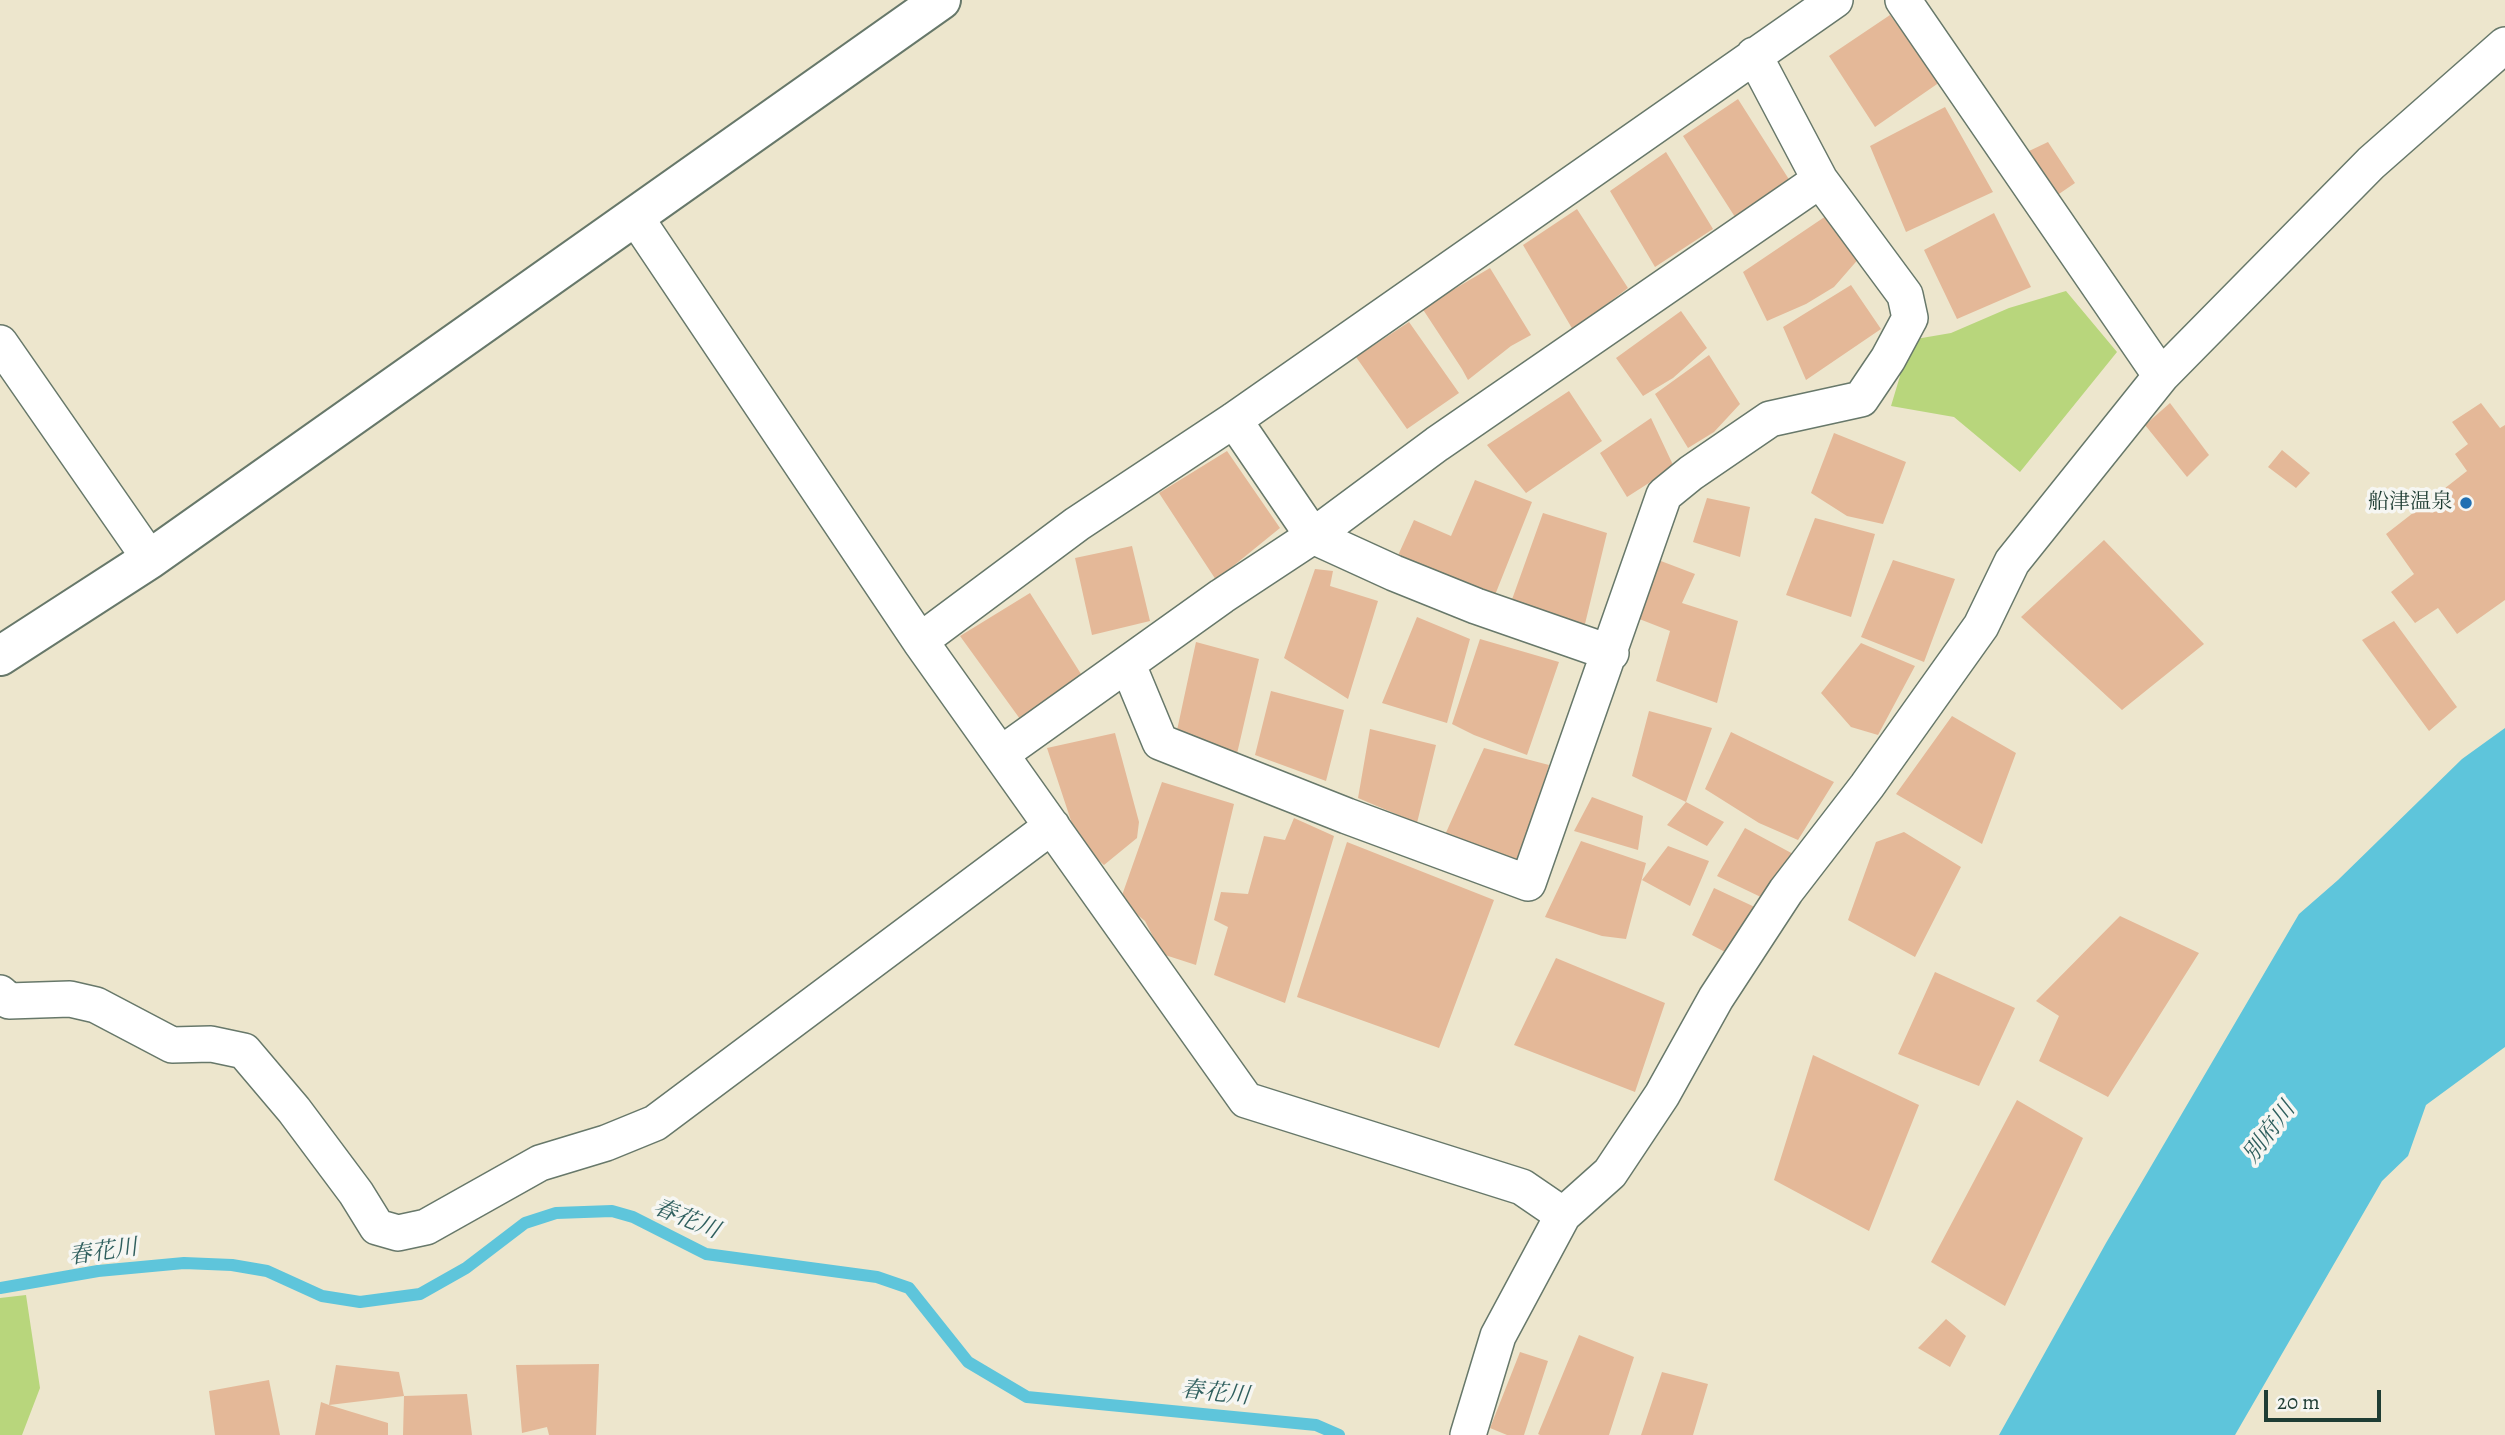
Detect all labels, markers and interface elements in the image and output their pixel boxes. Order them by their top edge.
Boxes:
place label: 船津温泉 [2368,490,2452,516]
marker: 船津温泉 [2458,495,2474,511]
water label: 別府川 [2238,1097,2302,1169]
water label: 春花川 [649,1194,723,1246]
water label: 春花川 [67,1235,139,1271]
scale bar [2267,1376,2384,1420]
water label: 春花川 [1179,1377,1251,1411]
text: 20 m [2277,1388,2320,1416]

